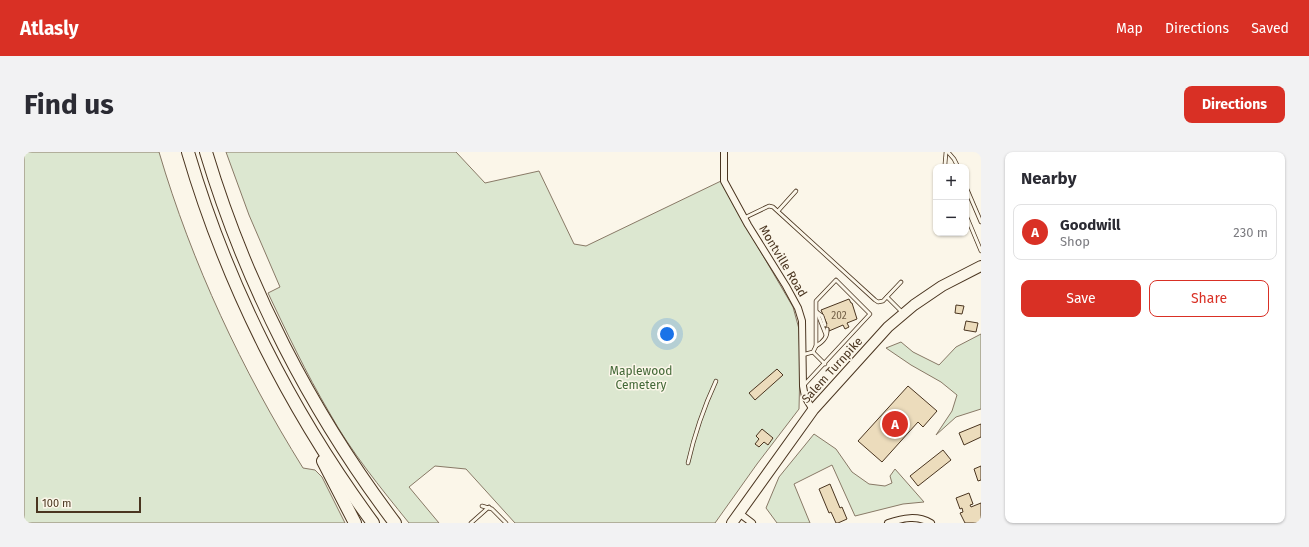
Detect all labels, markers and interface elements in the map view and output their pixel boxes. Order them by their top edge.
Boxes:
text: Atlasly [20,17,79,40]
text: Map [1116,20,1143,37]
text: Directions [1165,20,1229,37]
text: Saved [1251,20,1289,37]
button: Directions [1184,86,1285,123]
text: Find us [24,88,114,121]
map controls [933,164,969,236]
button: + [933,164,969,200]
text: Nearby [1021,168,1076,189]
button: − [933,200,969,236]
text: Goodwill [1060,216,1121,234]
street label: Montville Road [756,223,810,299]
text: A [1031,225,1039,240]
text: 230 m [1233,225,1268,240]
text: Shop [1060,234,1090,249]
button: Save [1021,280,1141,317]
button: Share [1149,280,1269,317]
house number: 202 [831,310,847,322]
your location [657,324,677,344]
street label: Salem Turnpike [799,334,865,406]
park label: Maplewood Cemetery [610,364,672,392]
pin: A [882,409,908,439]
scale bar [36,495,141,514]
text: 100 m [42,497,71,510]

